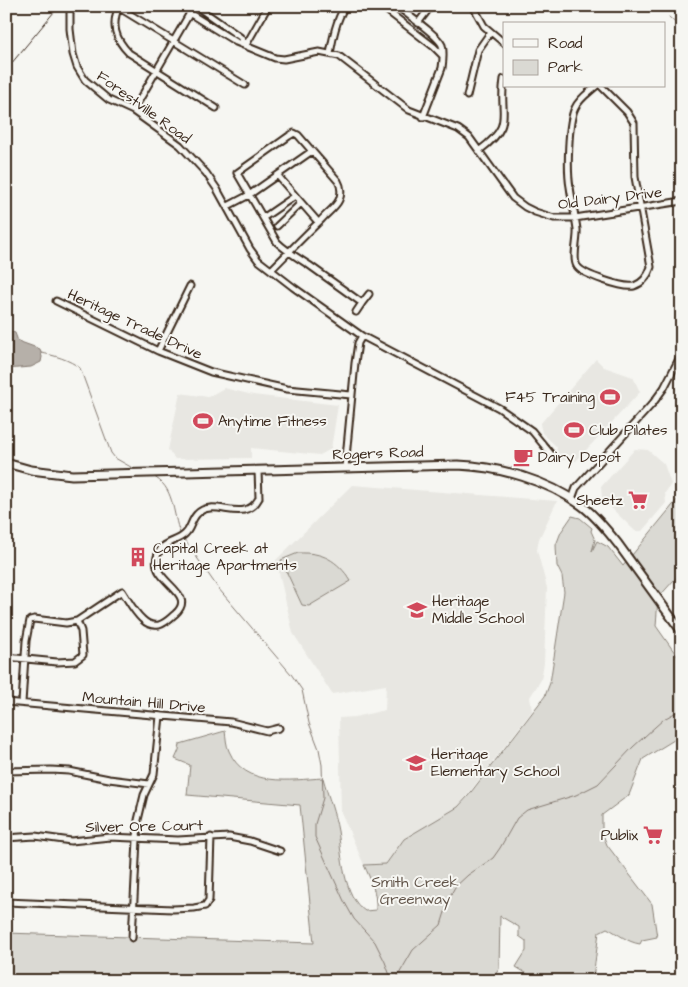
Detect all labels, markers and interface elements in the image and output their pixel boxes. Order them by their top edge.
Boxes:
legend [503,22,666,88]
text: Road [548,33,583,54]
text: Park [548,57,583,78]
street label: Forestville Road [92,66,195,149]
street label: Old Dairy Drive [557,182,663,216]
street label: Heritage Trade Drive [64,284,206,366]
sports icon: F45 Training [599,386,621,408]
place label: F45 Training [505,387,595,409]
sports icon: Anytime Fitness [192,410,214,432]
place label: Anytime Fitness [218,411,327,433]
sports icon: Club Pilates [563,419,585,441]
place label: Club Pilates [589,420,668,441]
street label: Rogers Road [332,441,424,467]
cafe icon: Dairy Depot [512,446,534,468]
place label: Dairy Depot [538,447,621,469]
supermarket icon: Sheetz [627,489,649,511]
place label: Sheetz [576,490,624,511]
place label: Capital Creek at Heritage Apartments [153,538,298,577]
building icon: Capital Creek at Heritage Apartments [127,546,149,568]
place label: Heritage Middle School [432,591,524,629]
school or university icon: Heritage Middle School [406,599,428,621]
street label: Mountain Hill Drive [81,687,206,718]
place label: Heritage Elementary School [431,744,560,783]
school or university icon: Heritage Elementary School [405,752,427,774]
street label: Silver Ore Court [85,815,203,838]
supermarket icon: Publix [642,824,664,846]
place label: Publix [601,825,639,846]
park label: Smith Creek Greenway [371,872,459,911]

